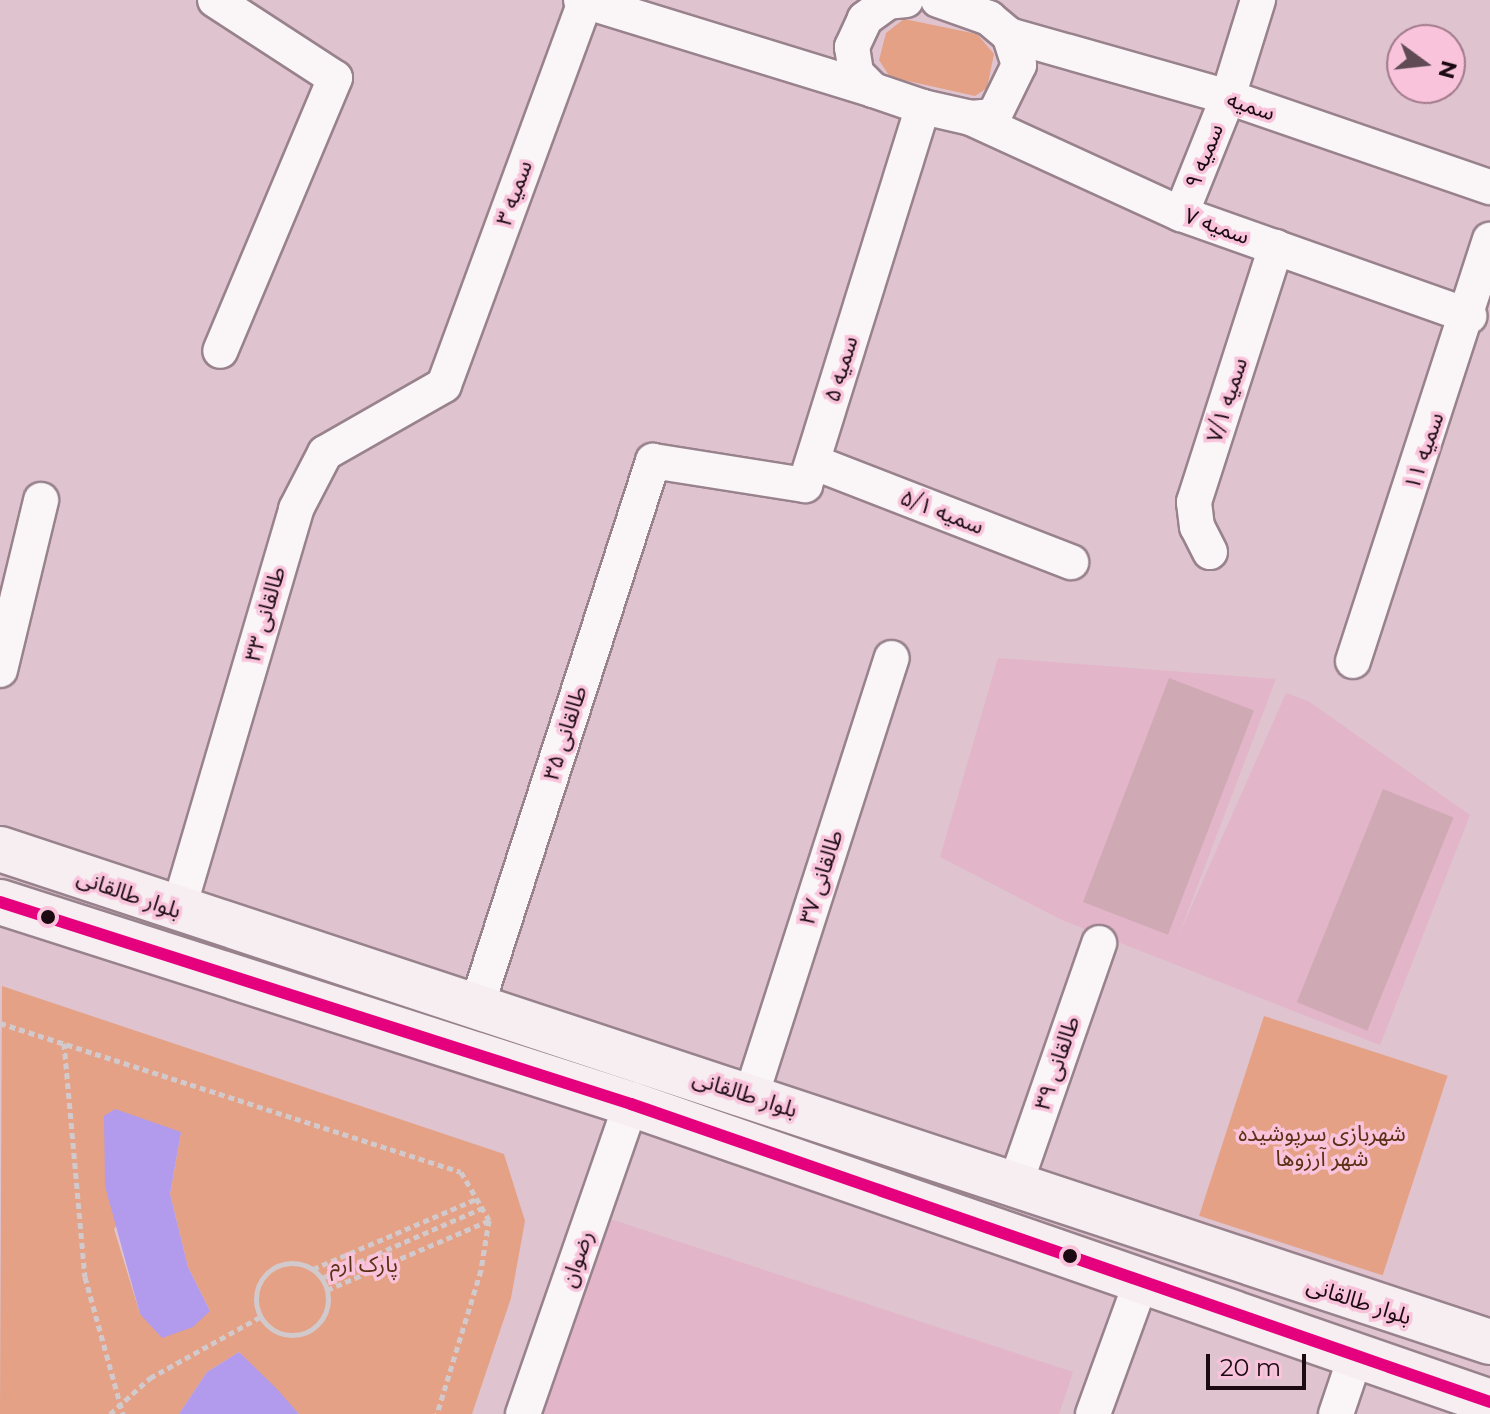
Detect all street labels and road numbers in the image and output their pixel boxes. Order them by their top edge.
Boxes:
street label: سمیه [1224,86,1278,126]
street label: سمیه ۹ [1179,120,1229,192]
street label: سمیه ۳ [490,157,538,229]
street label: سمیه ۷ [1181,202,1253,250]
street label: سمیه ۵ [819,333,863,405]
street label: سمیه ۷/۱ [1201,354,1253,446]
street label: سمیه ۱۱ [1399,409,1449,493]
street label: سمیه ۵/۱ [897,484,987,540]
street label: طالقانی ۳۳ [239,564,291,664]
street label: طالقانی ۳۵ [537,683,593,783]
street label: طالقانی ۳۷ [793,827,849,927]
street label: بلوار طالقانی [73,864,185,924]
street label: طالقانی ۳۹ [1029,1013,1085,1113]
street label: بلوار طالقانی [689,1065,801,1123]
street label: رضوان [555,1227,599,1291]
street label: بلوار طالقانی [1303,1272,1415,1330]

